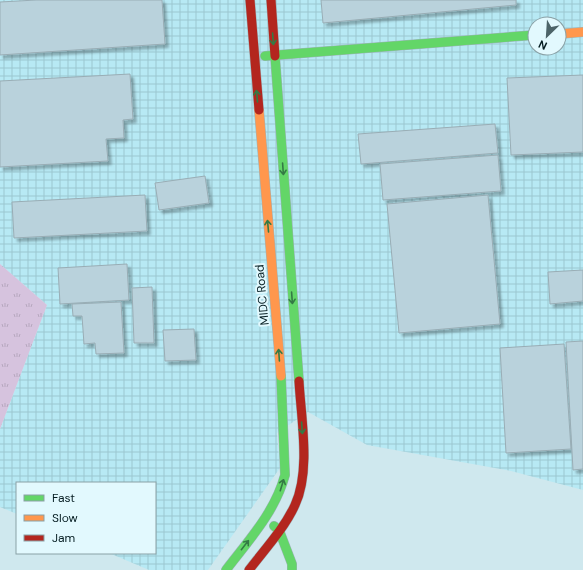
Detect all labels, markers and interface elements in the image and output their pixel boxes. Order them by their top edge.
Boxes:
north arrow [527,16,567,56]
one-way arrow [270,32,277,45]
text: N [536,37,549,53]
one-way arrow [254,90,261,103]
one-way arrow [279,162,286,175]
one-way arrow [265,220,272,233]
street label: MIDC Road [251,264,273,326]
one-way arrow [289,291,296,304]
one-way arrow [276,349,283,362]
one-way arrow [298,421,305,434]
one-way arrow [279,478,286,491]
legend [16,482,156,554]
text: Fast [52,490,75,506]
text: Slow [52,510,78,526]
text: Jam [52,530,75,546]
one-way arrow [241,539,250,550]

